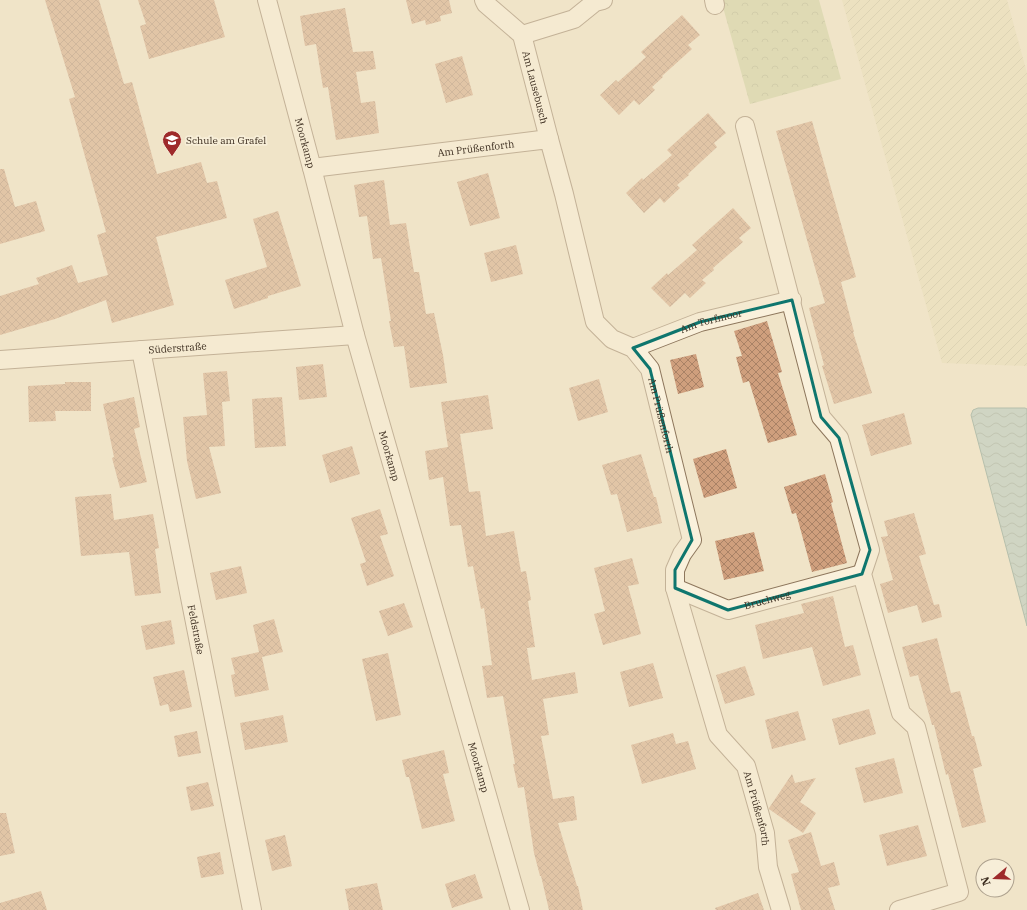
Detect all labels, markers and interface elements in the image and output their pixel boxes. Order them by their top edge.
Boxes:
street label: Am Lausebusch [519,49,551,125]
street label: Moorkamp [292,117,318,170]
school or university icon: Schule am Grafel [161,129,183,157]
place label: Schule am Grafel [186,134,266,147]
street label: Am Prüßenforth [437,137,515,160]
street label: Am Torfmoor [678,306,744,336]
street label: Süderstraße [148,339,207,357]
street label: Am Prüßenforth [645,376,676,454]
street label: Moorkamp [376,429,403,482]
street label: Bruchweg [743,587,792,612]
street label: Feldstraße [185,604,207,656]
street label: Moorkamp [465,741,492,794]
street label: Am Prüßenforth [741,769,772,847]
north arrow [975,858,1015,898]
text: N [977,875,994,888]

